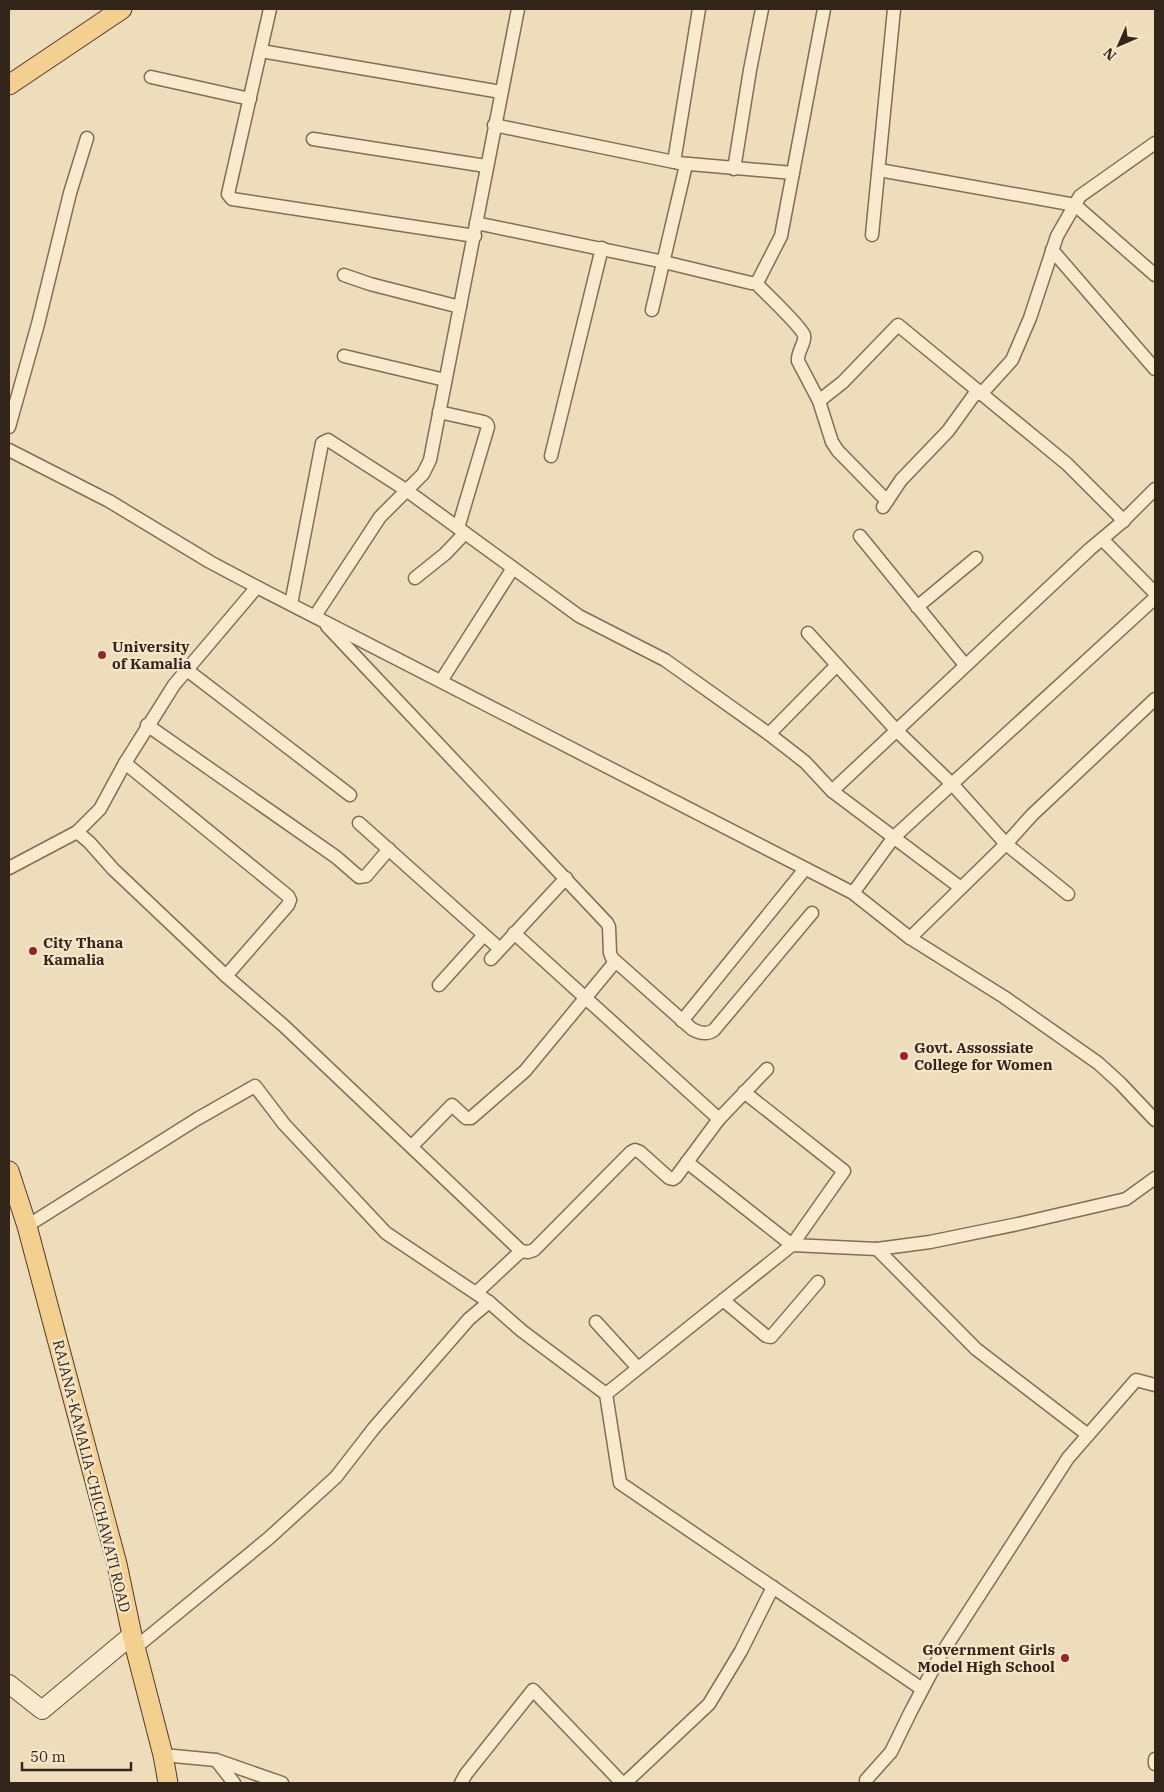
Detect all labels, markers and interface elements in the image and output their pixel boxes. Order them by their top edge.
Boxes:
north arrow [1094,20,1144,70]
text: N [1100,44,1120,64]
place label: University of Kamalia [112,637,192,673]
marker: University of Kamalia [96,649,108,661]
place label: City Thana Kamalia [43,933,124,969]
marker: City Thana Kamalia [27,945,39,957]
place label: Govt. Assossiate College for Women [914,1038,1053,1074]
marker: Govt. Assossiate College for Women [898,1050,910,1062]
street label: RAJANA-KAMALIA-CHICHAWATI ROAD [49,1338,135,1614]
place label: Government Girls Model High School [917,1640,1055,1676]
marker: Government Girls Model High School [1059,1652,1071,1664]
scale bar [22,1740,131,1772]
text: 50 m [30,1747,66,1766]

